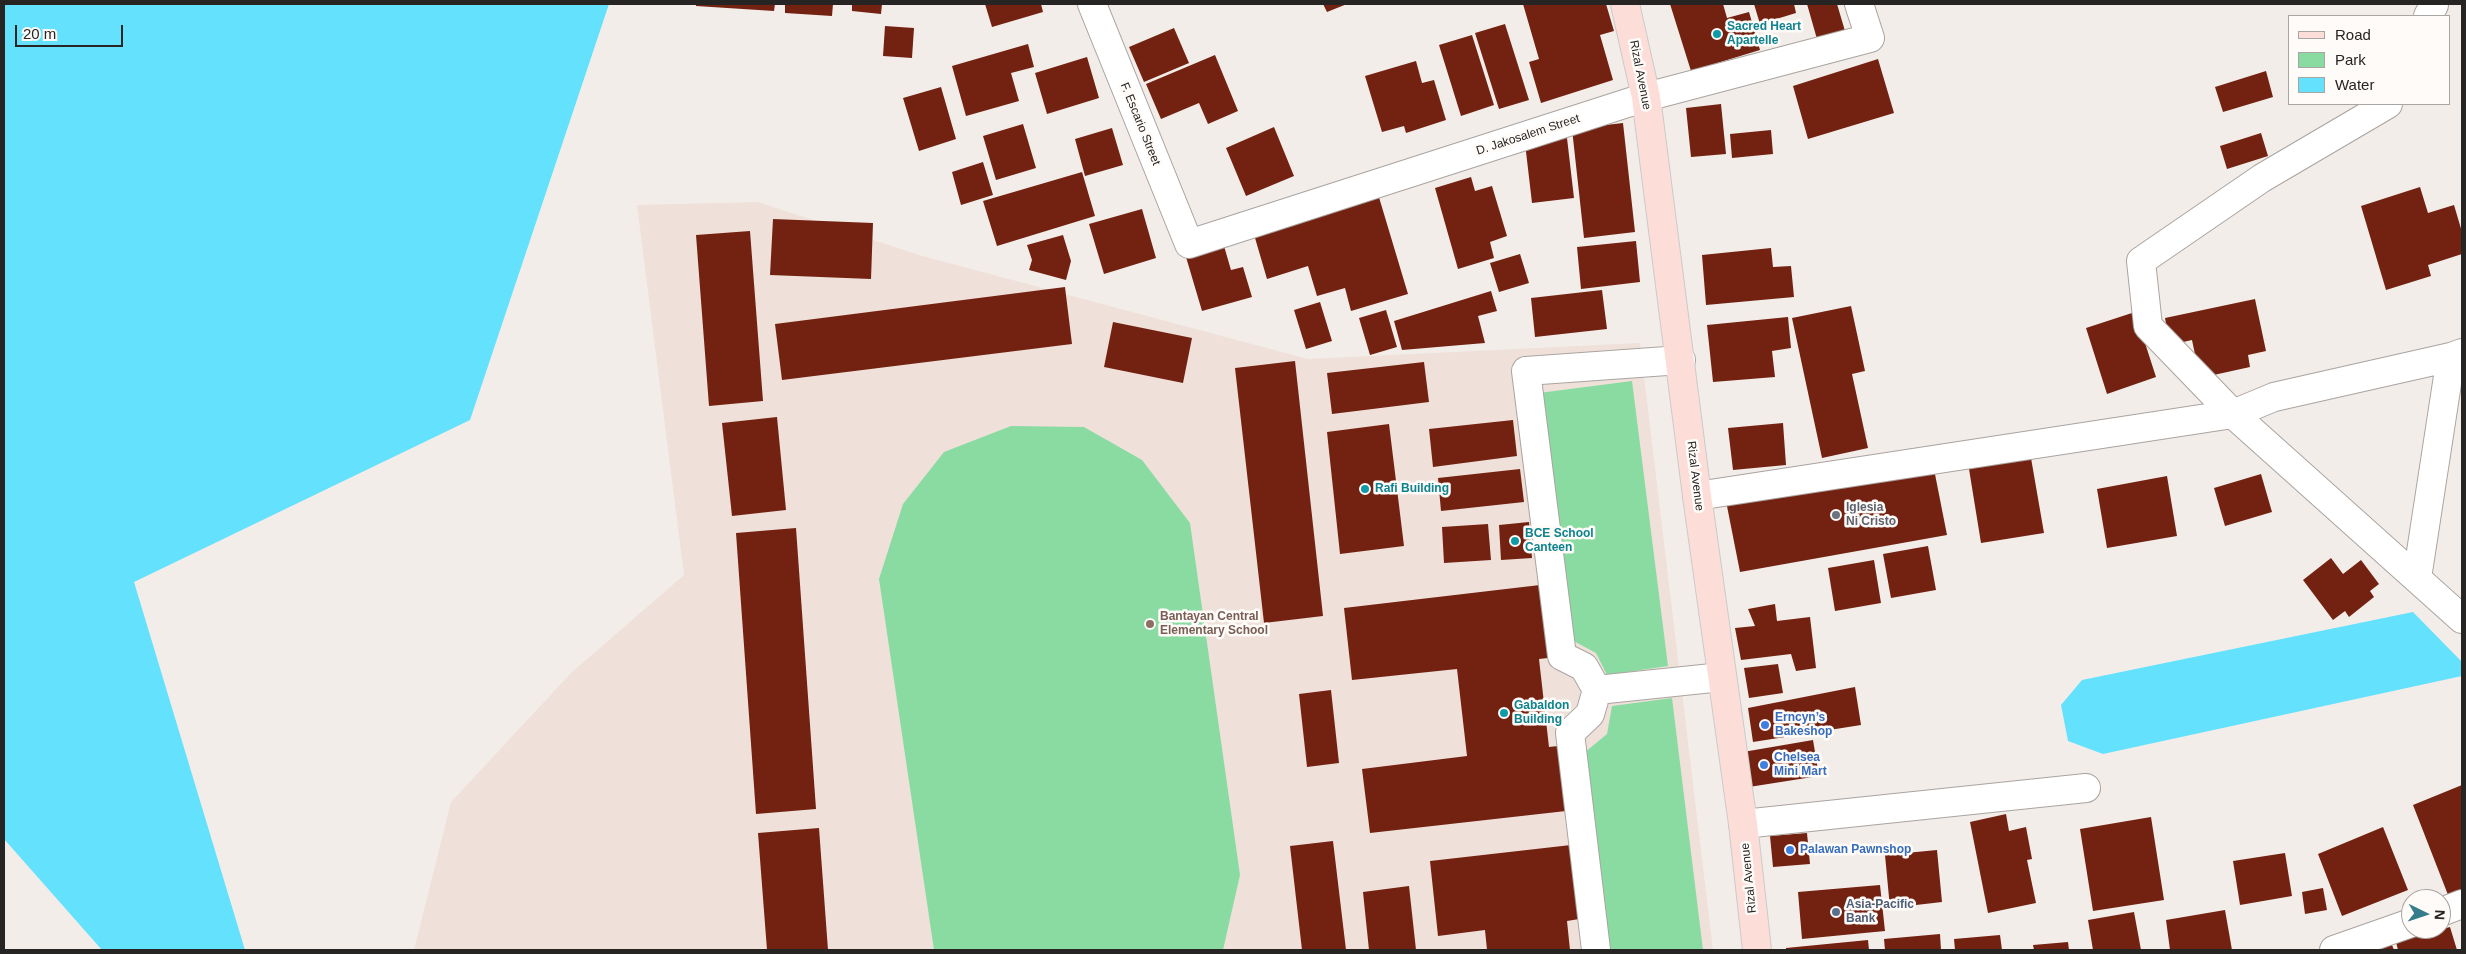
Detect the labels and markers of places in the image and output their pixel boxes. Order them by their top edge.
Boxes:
place label: Sacred Heart Apartelle [1727,20,1801,48]
marker: Sacred Heart Apartelle [1711,28,1723,40]
place label: Rafi Building [1375,482,1449,496]
marker: Rafi Building [1359,483,1371,495]
place label: Iglesia Ni Cristo [1846,501,1896,529]
marker: Iglesia Ni Cristo [1830,509,1842,521]
place label: BCE School Canteen [1525,527,1594,555]
marker: BCE School Canteen [1509,535,1521,547]
place label: Bantayan Central Elementary School [1160,610,1268,638]
marker: Bantayan Central Elementary School [1144,618,1156,630]
place label: Gabaldon Building [1514,699,1569,727]
marker: Gabaldon Building [1498,707,1510,719]
place label: Erncyn’s Bakeshop [1775,711,1832,739]
marker: Erncyn’s Bakeshop [1759,719,1771,731]
place label: Chelsea Mini Mart [1774,751,1827,779]
marker: Chelsea Mini Mart [1758,759,1770,771]
place label: Palawan Pawnshop [1800,843,1911,857]
marker: Palawan Pawnshop [1784,844,1796,856]
place label: Asia-Pacific Bank [1846,898,1914,926]
marker: Asia-Pacific Bank [1830,906,1842,918]

